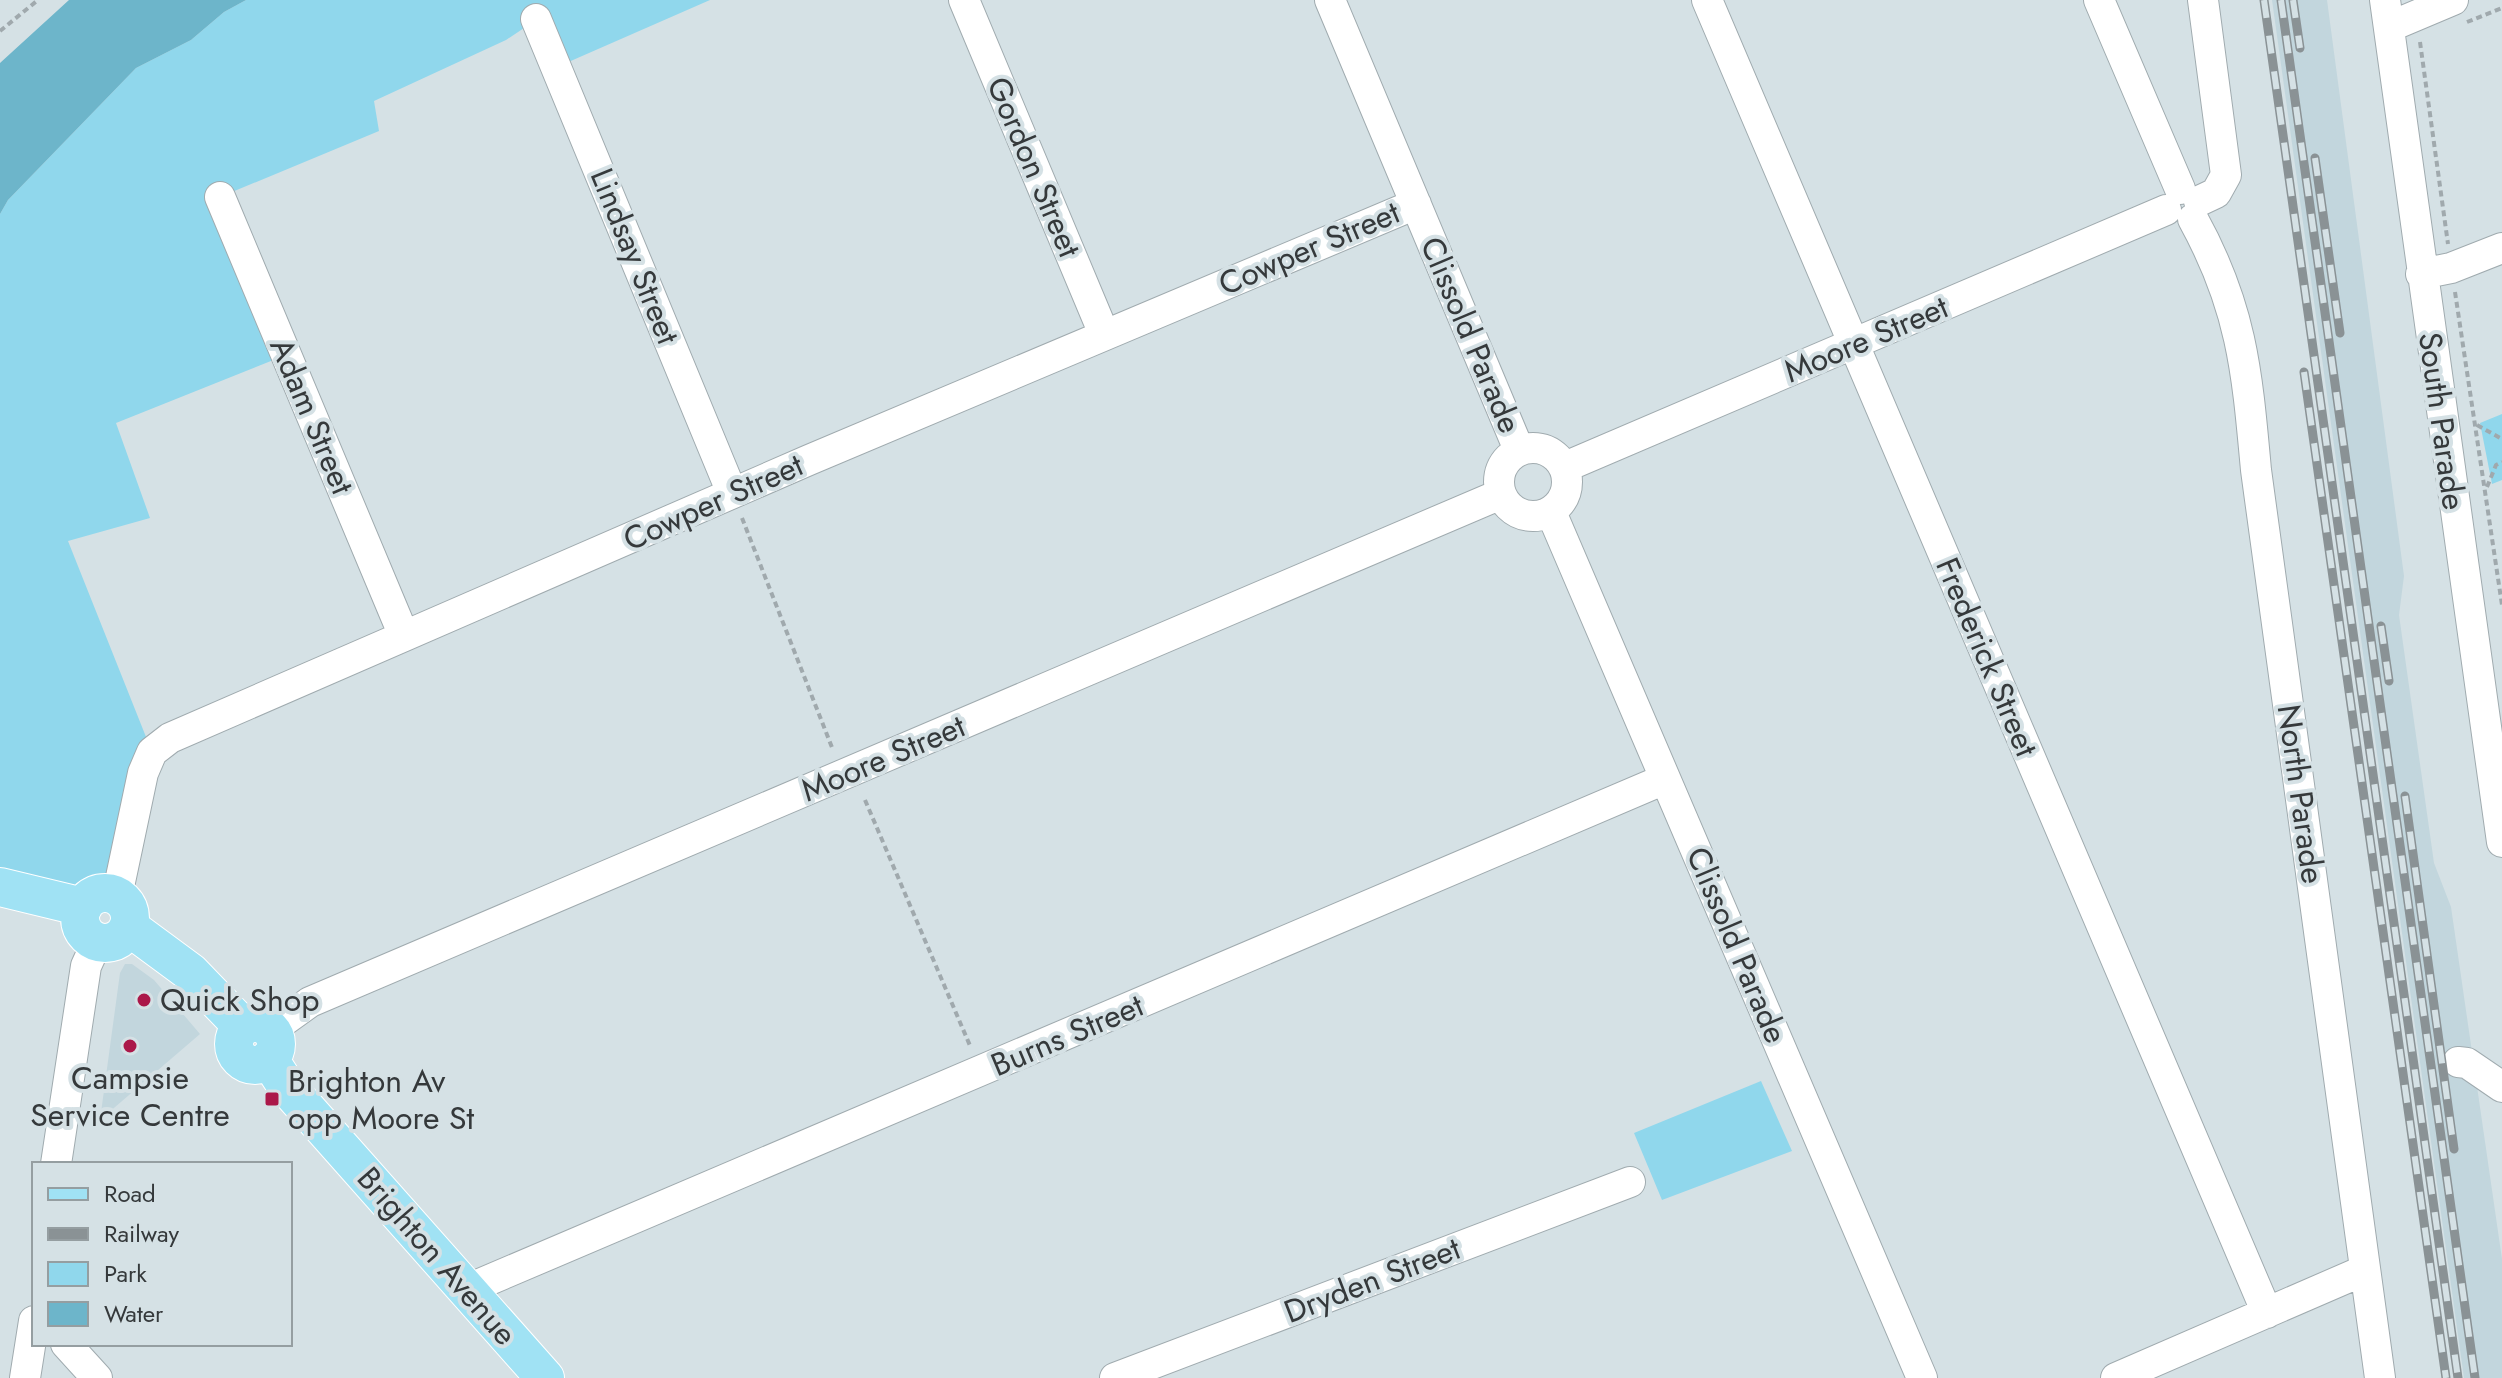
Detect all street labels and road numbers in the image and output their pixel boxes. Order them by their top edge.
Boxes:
street label: Gordon Street [975,70,1093,265]
street label: Lindsay Street [579,161,691,351]
street label: Cowper Street [1211,189,1407,307]
street label: Clissold Parade [1409,230,1533,440]
street label: Moore Street [1777,284,1955,394]
street label: South Parade [2407,329,2477,513]
street label: Adam Street [258,331,366,502]
street label: Cowper Street [616,442,810,562]
street label: Frederick Street [1924,551,2050,764]
street label: North Parade [2266,701,2336,887]
street label: Moore Street [794,703,972,813]
street label: Clissold Parade [1675,840,1799,1050]
street label: Burns Street [984,982,1151,1088]
street label: Brighton Avenue [346,1157,528,1355]
street label: Dryden Street [1277,1225,1467,1335]

